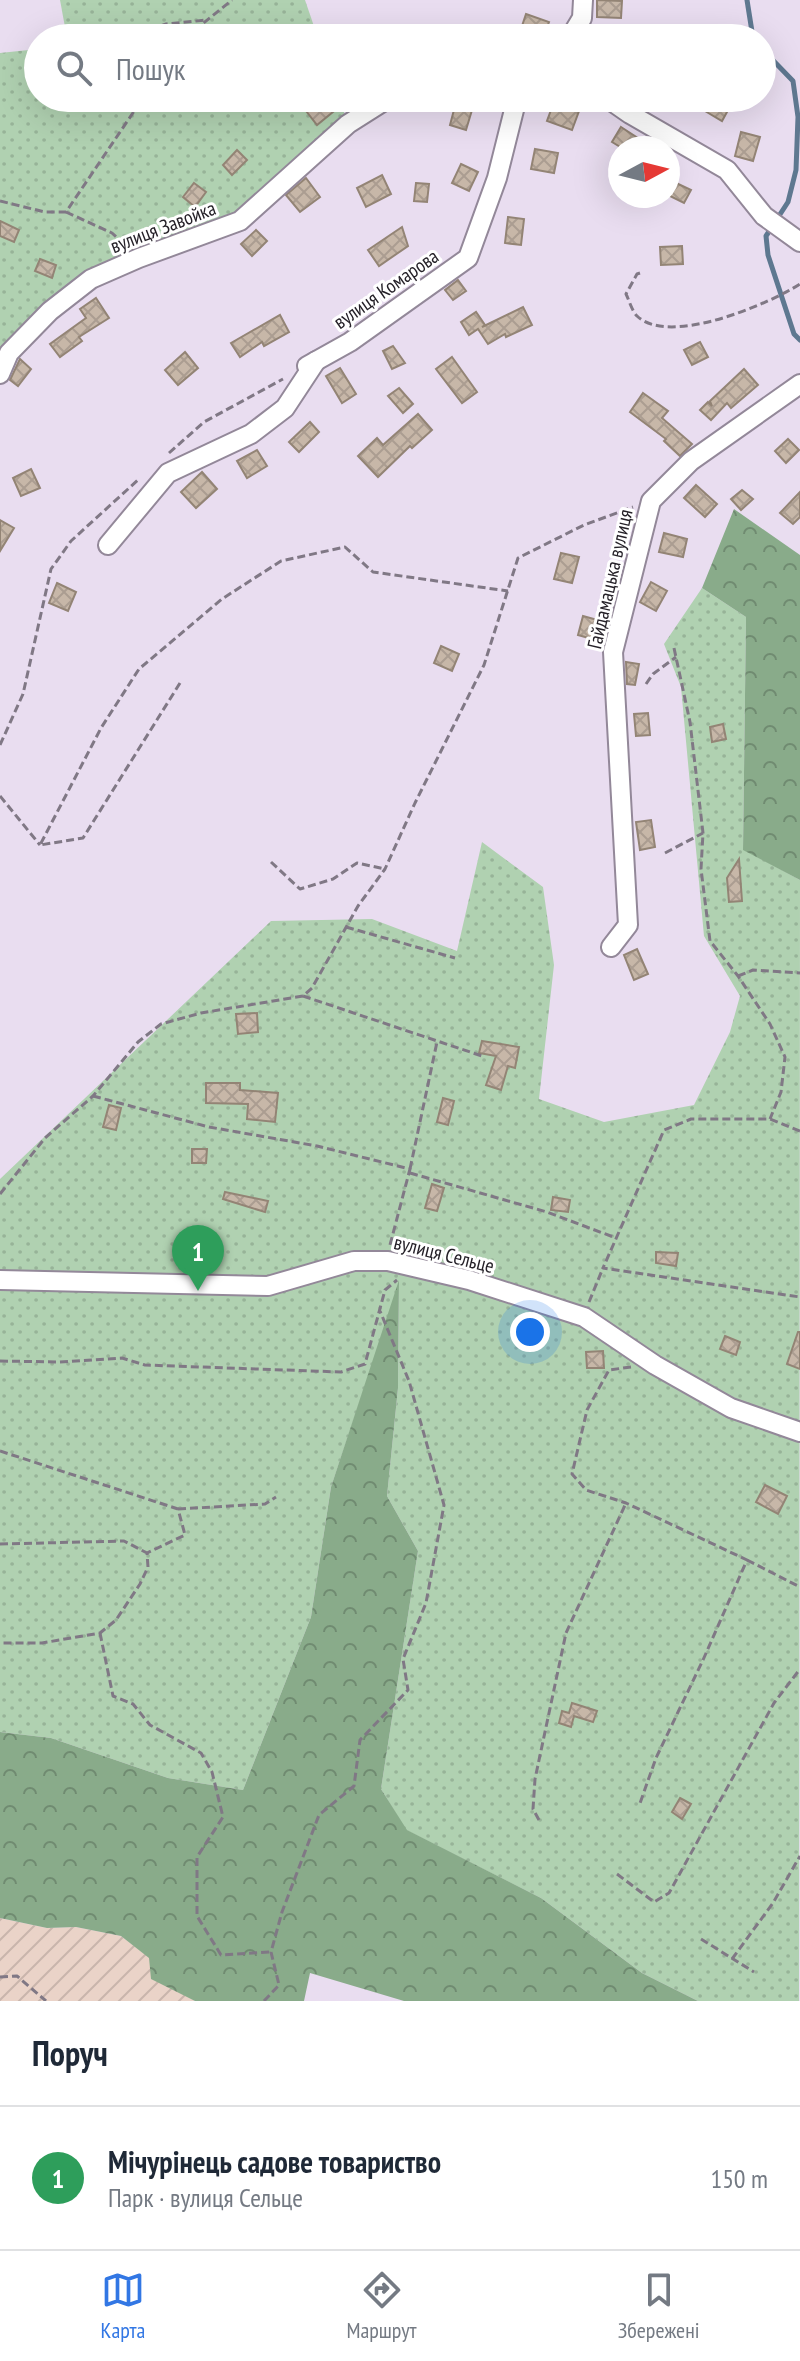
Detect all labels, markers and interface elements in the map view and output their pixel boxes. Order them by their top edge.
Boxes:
search box [24,24,776,112]
icon: search [52,46,96,90]
text: Пошук [116,49,185,88]
north arrow [608,136,680,208]
street label: вулиця Завойка [107,195,219,259]
street label: вулиця Комарова [328,243,444,335]
street label: Гайдамацька вулиця [581,507,639,651]
pin: 1 [172,1225,224,1291]
street label: вулиця Сельце [391,1229,497,1279]
your location [510,1312,550,1352]
text: Поруч [32,2031,108,2075]
text: Мічурінець садове товариство [108,2142,441,2181]
text: 1 [52,2162,64,2195]
text: 150 m [710,2162,768,2195]
text: Парк · вулиця Сельце [108,2181,303,2214]
tab: Карта [101,2268,145,2344]
tab: Маршрут [346,2268,417,2344]
tab: Збережені [618,2268,699,2344]

